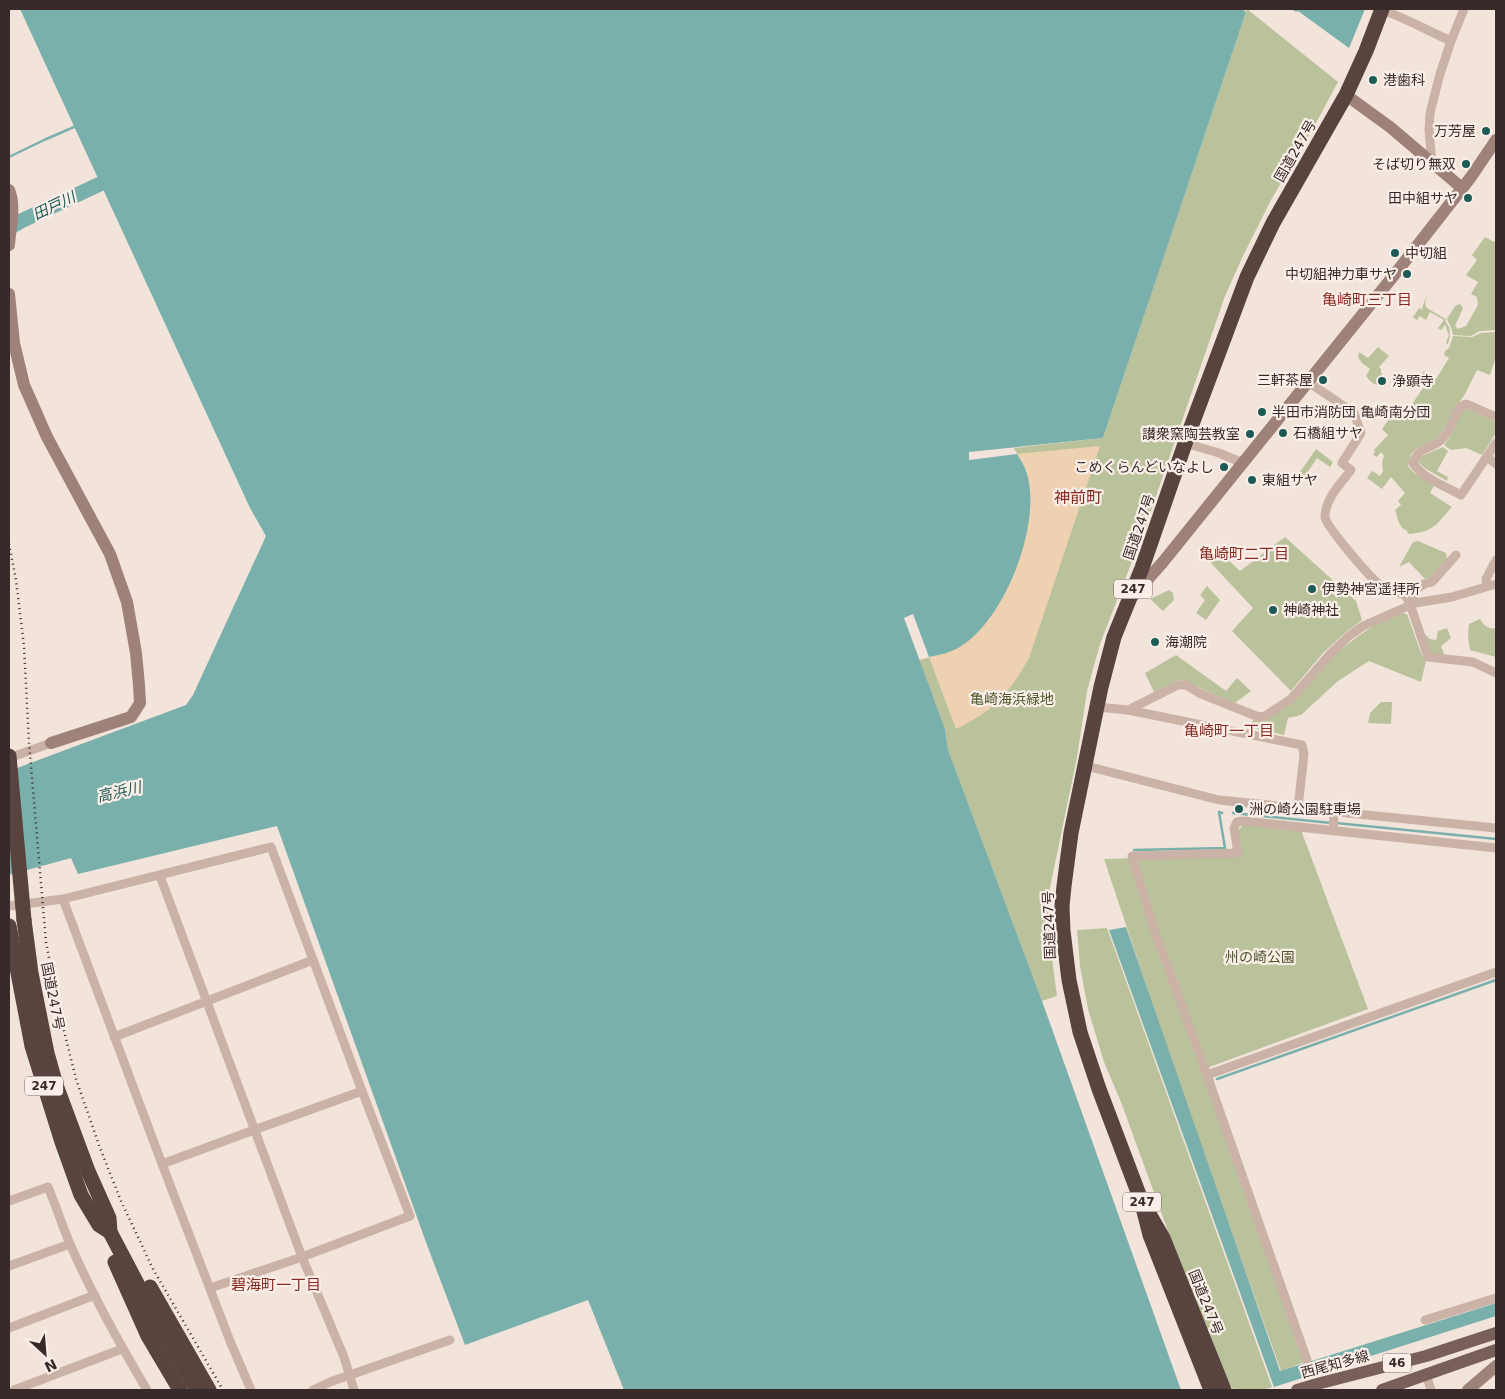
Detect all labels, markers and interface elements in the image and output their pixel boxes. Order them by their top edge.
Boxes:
place label: 港歯科 [1383,72,1425,88]
marker: 港歯科 [1367,74,1379,86]
street label: 国道247号 [1271,117,1319,185]
place label: 万芳屋 [1434,123,1476,139]
marker: 万芳屋 [1480,125,1492,137]
place label: そば切り無双 [1372,156,1456,172]
marker: そば切り無双 [1460,158,1472,170]
water label: 田戸川 [30,187,80,224]
place label: 田中組サヤ [1388,190,1458,206]
marker: 田中組サヤ [1462,192,1474,204]
place label: 中切組 [1405,245,1447,261]
marker: 中切組 [1389,247,1401,259]
place label: 中切組神力車サヤ [1285,266,1397,282]
marker: 中切組神力車サヤ [1401,268,1413,280]
district label: 亀崎町三丁目 [1322,291,1412,309]
place label: 三軒茶屋 [1257,372,1313,388]
place label: 浄顕寺 [1392,373,1434,389]
marker: 三軒茶屋 [1317,374,1329,386]
marker: 浄顕寺 [1376,375,1388,387]
place label: 半田市消防団 亀崎南分団 [1272,404,1430,420]
marker: 半田市消防団 亀崎南分団 [1256,406,1268,418]
place label: 石橋組サヤ [1293,425,1363,441]
place label: 讃衆窯陶芸教室 [1142,426,1240,442]
marker: 石橋組サヤ [1277,427,1289,439]
marker: 讃衆窯陶芸教室 [1244,428,1256,440]
place label: こめくらんどいなよし [1074,459,1214,475]
marker: こめくらんどいなよし [1218,461,1230,473]
place label: 東組サヤ [1262,472,1318,488]
marker: 東組サヤ [1246,474,1258,486]
district label: 神前町 [1054,488,1102,507]
street label: 国道247号 [1120,492,1158,562]
district label: 亀崎町二丁目 [1199,545,1289,563]
road number: 247 [1114,580,1152,598]
place label: 伊勢神宮遥拝所 [1322,581,1420,597]
marker: 伊勢神宮遥拝所 [1306,583,1318,595]
place label: 神崎神社 [1283,602,1339,618]
marker: 神崎神社 [1267,604,1279,616]
place label: 海潮院 [1165,634,1207,650]
marker: 海潮院 [1149,636,1161,648]
park label: 亀崎海浜緑地 [970,691,1054,707]
district label: 亀崎町一丁目 [1184,722,1274,740]
water label: 高浜川 [95,778,145,806]
place label: 洲の崎公園駐車場 [1249,801,1361,817]
marker: 洲の崎公園駐車場 [1233,803,1245,815]
street label: 国道247号 [1040,890,1058,960]
park label: 州の崎公園 [1225,949,1295,965]
street label: 国道247号 [39,961,67,1031]
road number: 247 [25,1076,63,1096]
road number: 247 [1123,1192,1161,1212]
street label: 国道247号 [1186,1267,1226,1337]
district label: 碧海町一丁目 [231,1276,321,1294]
north arrow [20,1329,70,1379]
street label: 西尾知多線 [1299,1347,1371,1381]
road number: 46 [1383,1354,1411,1372]
text: N [42,1356,59,1375]

